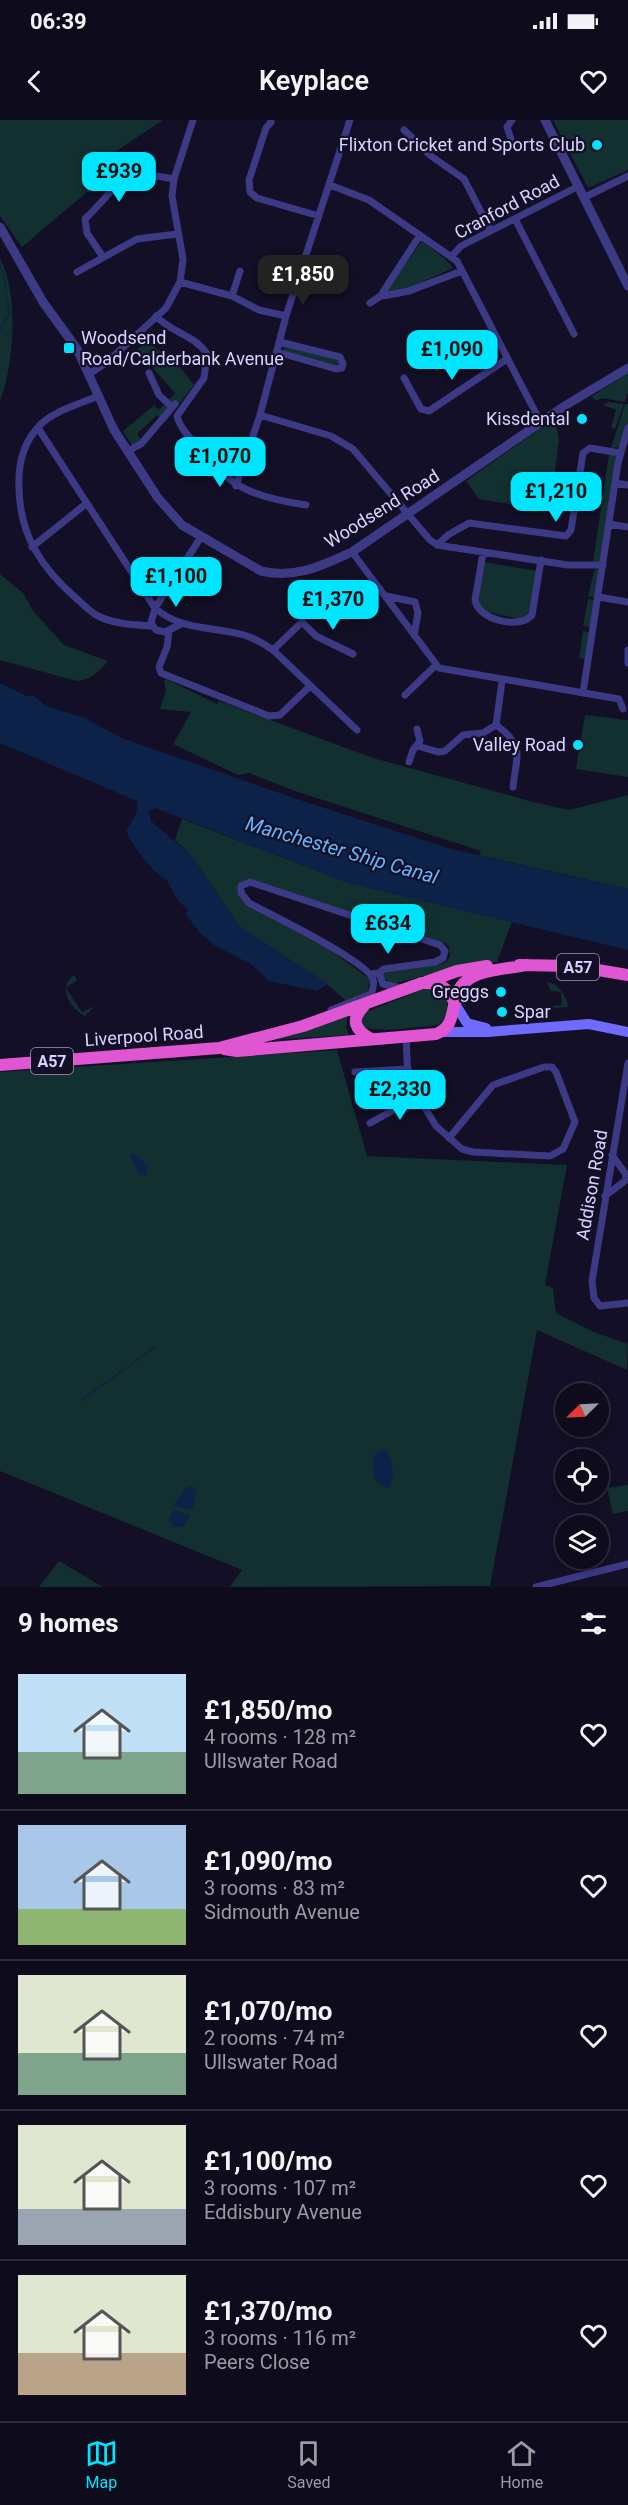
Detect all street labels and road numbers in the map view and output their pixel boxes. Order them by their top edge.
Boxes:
street label: Cranford Road [451,170,563,243]
street label: Woodsend Road [321,465,443,552]
road number: A57 [557,954,599,980]
street label: Liverpool Road [84,1021,204,1050]
road number: A57 [31,1048,73,1074]
street label: Addison Road [571,1128,612,1242]

